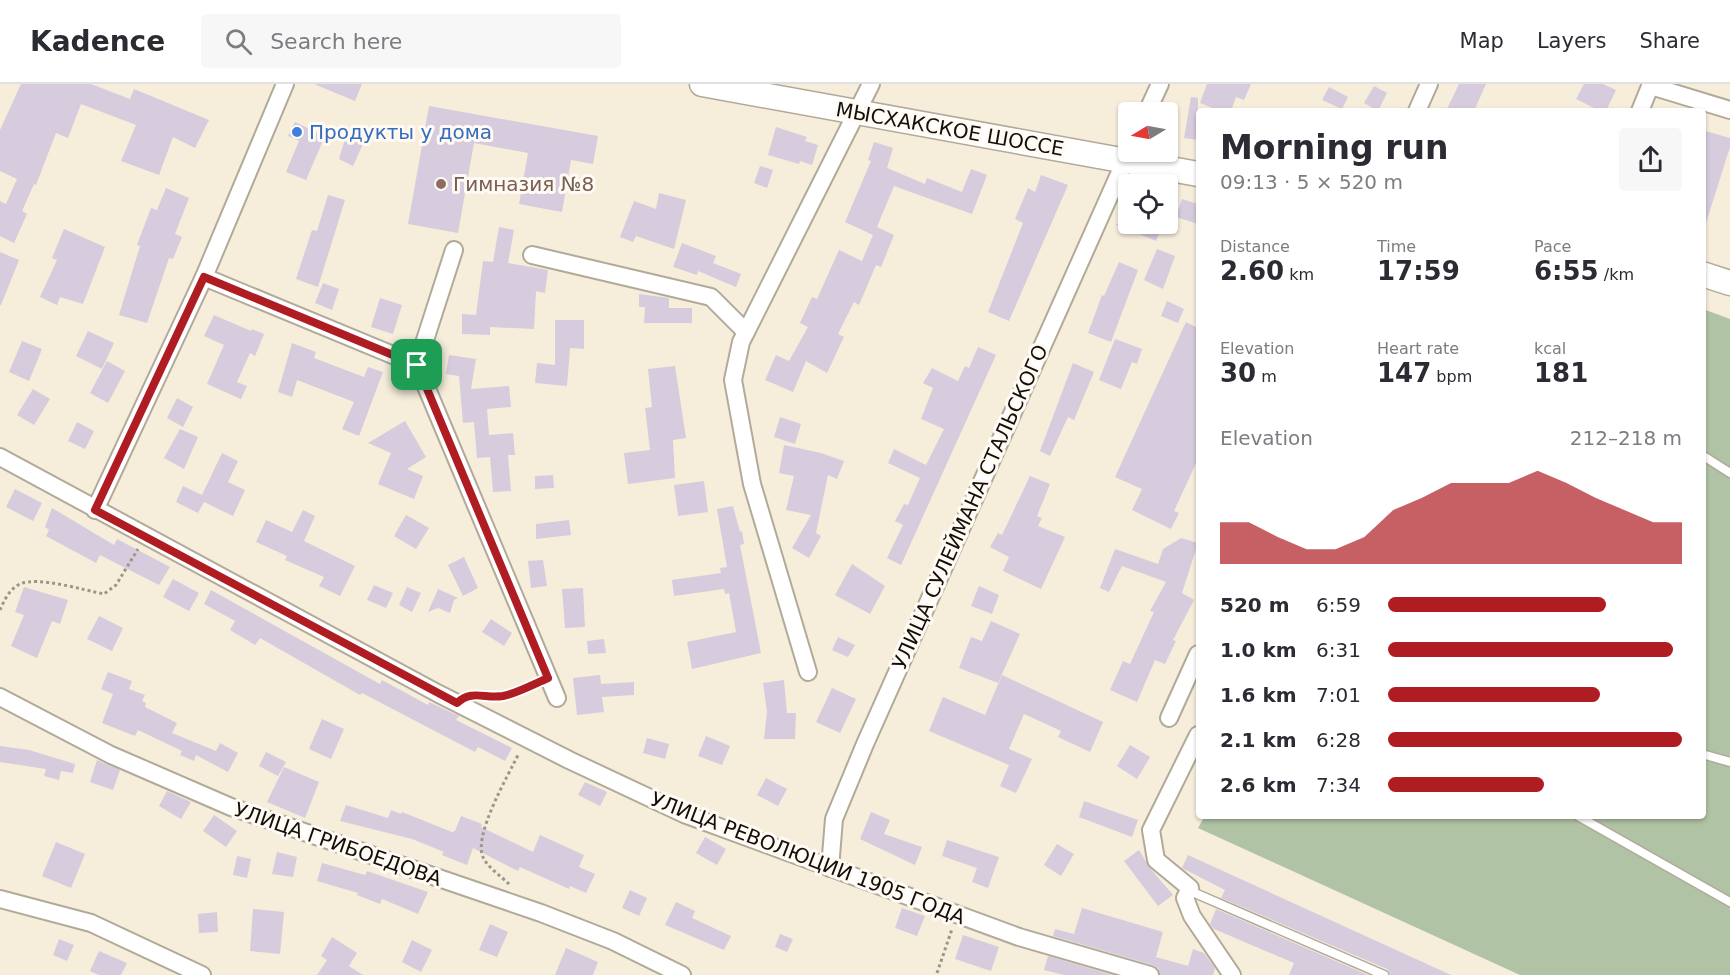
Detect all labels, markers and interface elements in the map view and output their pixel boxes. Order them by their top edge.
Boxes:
search box [201,14,621,68]
text: Kadence [30,25,165,58]
icon: search [222,25,255,58]
text: Search here [270,29,402,54]
text: Map [1460,29,1504,53]
text: Layers [1537,29,1606,53]
text: Share [1639,29,1700,53]
street label: МЫСХАКСКОЕ ШОССЕ [834,97,1066,161]
north arrow [1118,102,1178,162]
map controls [1118,102,1178,234]
place label: Продукты у дома [309,120,492,144]
marker: Продукты у дома [290,125,304,139]
text: Morning run [1220,128,1448,167]
button: share [1619,128,1682,191]
text: 09:13 · 5 × 520 m [1220,170,1403,194]
place label: Гимназия №8 [453,172,594,196]
button: locate [1118,174,1178,234]
marker: Гимназия №8 [434,177,448,191]
text: Distance [1220,237,1290,256]
text: Time [1377,237,1416,256]
text: Pace [1534,237,1571,256]
text: 2.60 [1220,256,1284,286]
text: 17:59 [1377,256,1460,286]
text: 6:55 [1534,256,1599,286]
text: km [1284,265,1314,284]
text: /km [1599,265,1634,284]
pin [391,339,442,390]
text: Elevation [1220,339,1294,358]
text: Heart rate [1377,339,1459,358]
text: kcal [1534,339,1566,358]
street label: УЛИЦА СУЛЕЙМАНА СТАЛЬСКОГО [887,341,1053,673]
icon: arrive [400,348,433,381]
text: 30 [1220,358,1256,388]
text: 147 [1377,358,1431,388]
text: 181 [1534,358,1588,388]
text: m [1256,367,1277,386]
text: bpm [1431,367,1472,386]
text: Elevation [1220,426,1313,450]
text: 212–218 m [1570,426,1682,450]
text: 520 m [1220,593,1290,617]
text: 6:59 [1316,593,1361,617]
text: 1.0 km [1220,638,1297,662]
text: 6:31 [1316,638,1361,662]
text: 1.6 km [1220,683,1297,707]
text: 7:01 [1316,683,1361,707]
text: 2.1 km [1220,728,1297,752]
text: 6:28 [1316,728,1361,752]
text: 2.6 km [1220,773,1297,797]
text: 7:34 [1316,773,1361,797]
street label: УЛИЦА РЕВОЛЮЦИИ 1905 ГОДА [647,787,969,929]
street label: УЛИЦА ГРИБОЕДОВА [231,797,445,891]

